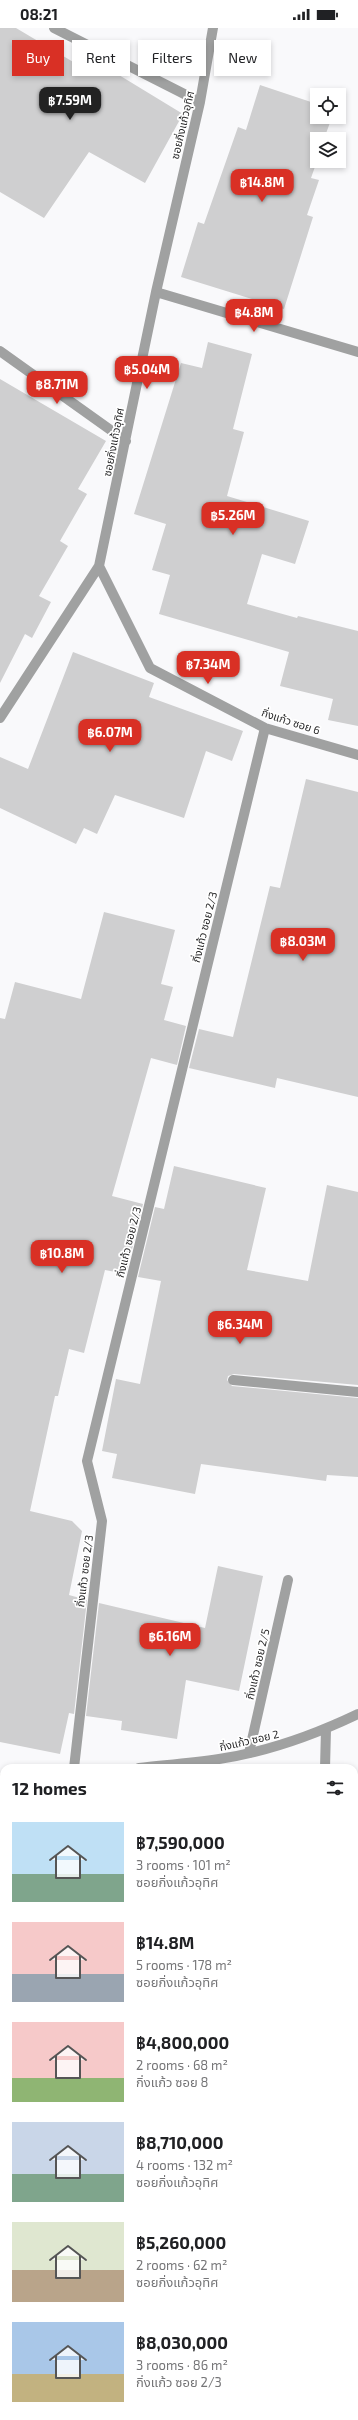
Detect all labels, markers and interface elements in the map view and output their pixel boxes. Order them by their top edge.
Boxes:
text: 08:21 [20,5,58,23]
chip: Buy [12,40,64,76]
chip: Rent [72,40,130,76]
chip: Filters [138,40,206,76]
chip: New [214,40,271,76]
pin: ฿7.59M [37,87,103,121]
map controls [310,88,346,168]
button: locate [310,88,346,124]
street label: ซอยกิ่งแก้วอุทิศ [167,89,197,161]
text: ฿7.59M [48,92,92,108]
button: layers [310,132,346,168]
pin: ฿14.8M [229,169,295,203]
text: ฿14.8M [240,174,284,190]
pin: ฿4.8M [226,299,282,333]
text: ฿4.8M [234,304,274,320]
pin: ฿5.04M [114,356,180,390]
text: ฿5.04M [124,361,170,377]
pin: ฿8.71M [24,371,90,405]
text: ฿8.71M [36,376,78,392]
street label: ซอยกิ่งแก้วอุทิศ [100,406,127,478]
pin: ฿5.26M [200,502,266,536]
text: ฿5.26M [210,507,256,523]
pin: ฿7.34M [175,651,241,685]
text: ฿7.34M [186,656,230,672]
street label: กิ่งแก้ว ซอย 6 [260,705,322,737]
pin: ฿6.07M [77,719,143,753]
text: ฿6.07M [87,724,133,740]
street label: กิ่งแก้ว ซอย 2/3 [189,890,219,964]
pin: ฿8.03M [270,928,336,962]
text: ฿8.03M [280,933,326,949]
street label: กิ่งแก้ว ซอย 2/3 [113,1205,143,1279]
pin: ฿10.8M [29,1240,95,1274]
text: ฿10.8M [40,1245,84,1261]
pin: ฿6.34M [207,1311,273,1345]
text: ฿6.34M [217,1316,263,1332]
street label: กิ่งแก้ว ซอย 2/3 [73,1534,95,1608]
pin: ฿6.16M [137,1623,203,1657]
street label: กิ่งแก้ว ซอย 2/5 [242,1627,271,1701]
text: ฿6.16M [148,1628,192,1644]
street label: กิ่งแก้ว ซอย 2 [218,1726,280,1753]
icon: filters [324,1777,346,1799]
text: 12 homes [12,1778,87,1798]
text: ฿7,590,000 [136,1832,225,1852]
icon: home [44,1838,92,1886]
text: 3 rooms · 101 m² [136,1857,231,1873]
text: ซอยกิ่งแก้วอุทิศ [136,1874,218,1890]
text: ฿14.8M [136,1932,194,1952]
icon: home [44,1938,92,1986]
text: 5 rooms · 178 m² [136,1957,232,1973]
text: ซอยกิ่งแก้วอุทิศ [136,1974,218,1990]
text: ฿4,800,000 [136,2032,229,2052]
icon: home [44,2038,92,2086]
text: 2 rooms · 68 m² [136,2057,228,2073]
text: กิ่งแก้ว ซอย 8 [136,2074,208,2090]
text: ฿8,710,000 [136,2132,223,2152]
icon: home [44,2138,92,2186]
text: 4 rooms · 132 m² [136,2157,233,2173]
text: ซอยกิ่งแก้วอุทิศ [136,2174,218,2190]
text: ฿5,260,000 [136,2232,226,2252]
icon: home [44,2238,92,2286]
text: 2 rooms · 62 m² [136,2257,227,2273]
text: ซอยกิ่งแก้วอุทิศ [136,2274,218,2290]
text: ฿8,030,000 [136,2332,228,2352]
icon: home [44,2338,92,2386]
text: 3 rooms · 86 m² [136,2357,228,2373]
text: กิ่งแก้ว ซอย 2/3 [136,2374,222,2390]

